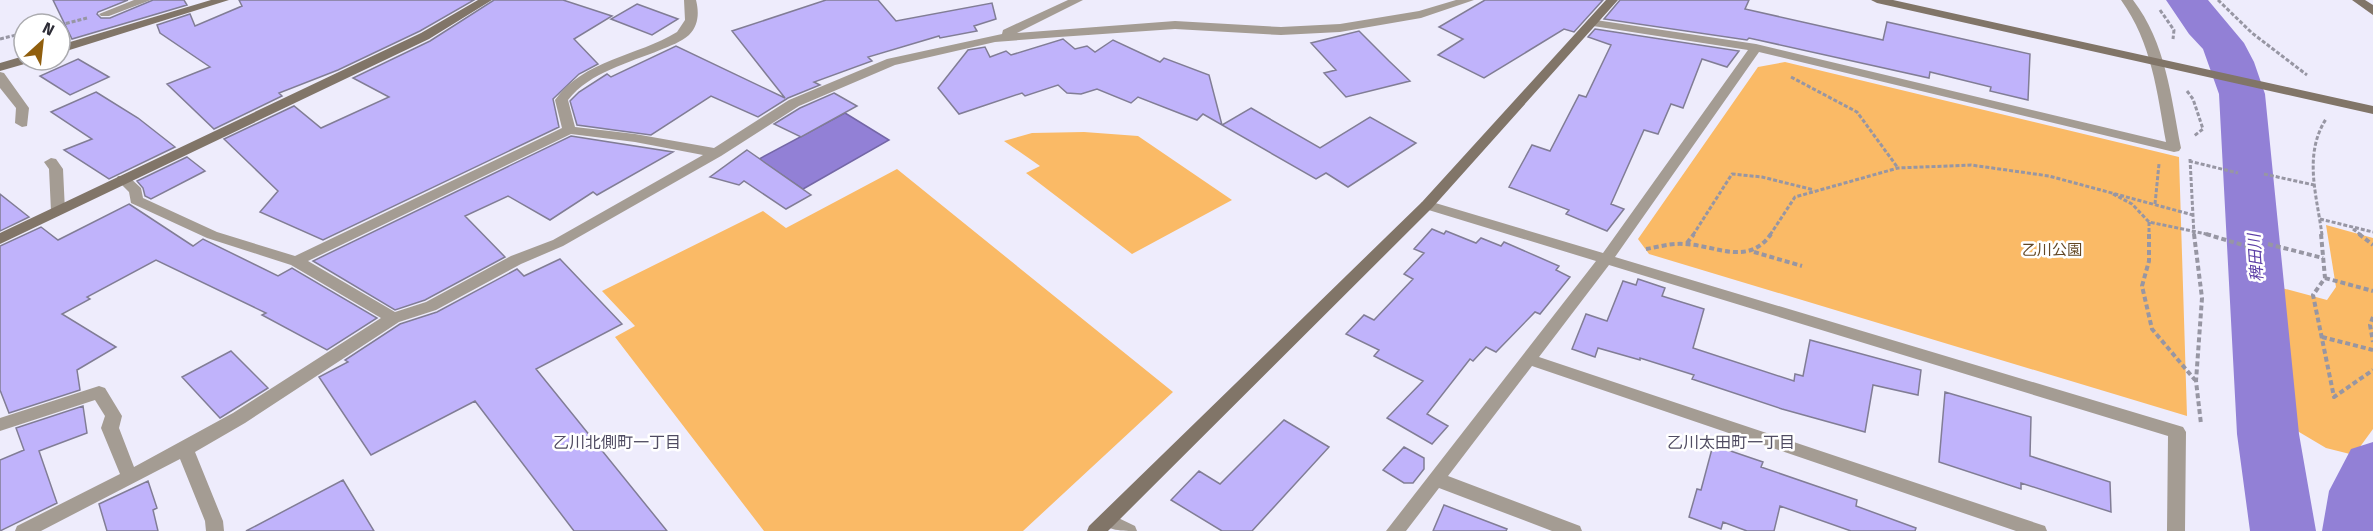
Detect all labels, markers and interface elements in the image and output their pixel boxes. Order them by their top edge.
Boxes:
north arrow [12,12,72,72]
text: N [40,18,58,40]
water label: 稗田川 [2244,231,2267,283]
park label: 乙川公園 [2022,241,2082,259]
district label: 乙川北側町一丁目 [553,433,681,452]
district label: 乙川太田町一丁目 [1667,433,1795,452]

